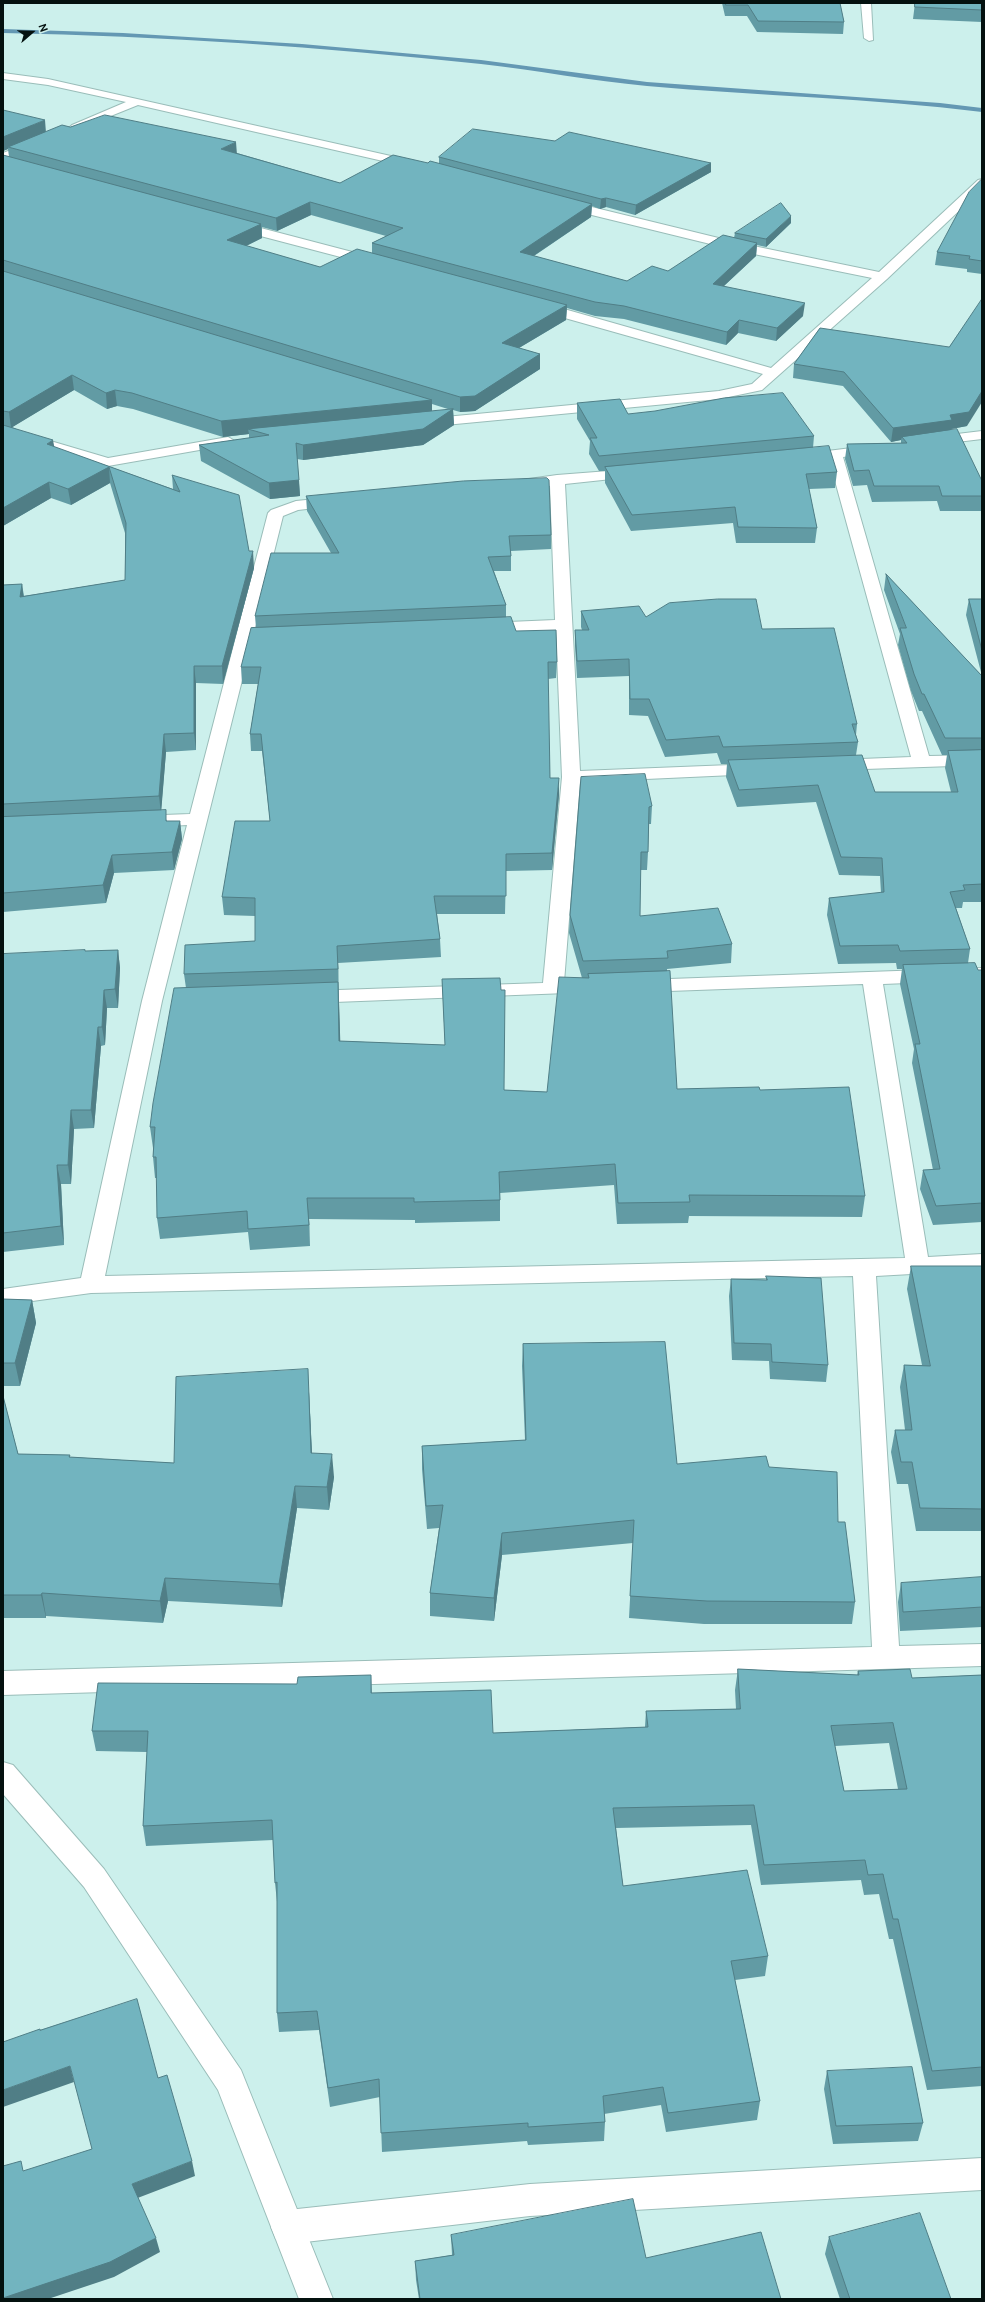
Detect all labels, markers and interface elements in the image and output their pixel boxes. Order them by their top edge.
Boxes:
north arrow [12,12,52,52]
text: N [35,22,51,34]

